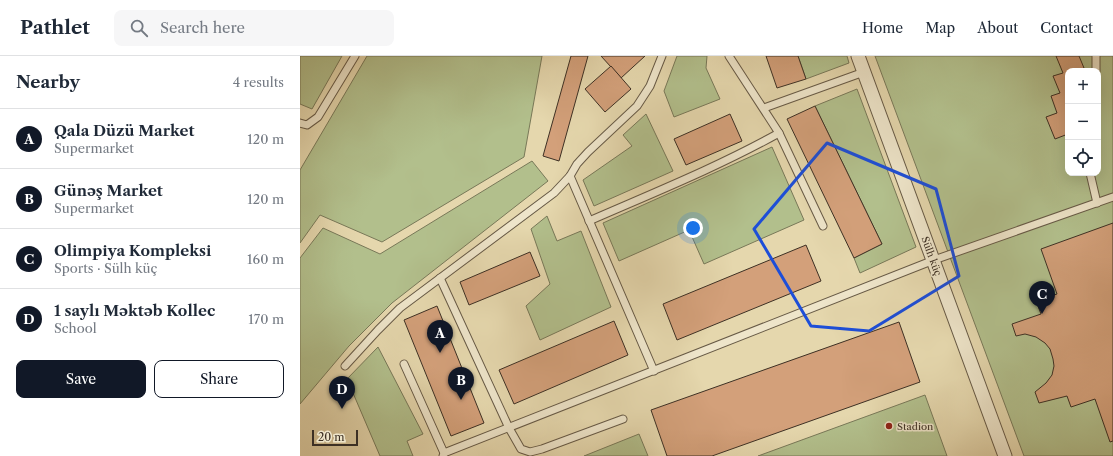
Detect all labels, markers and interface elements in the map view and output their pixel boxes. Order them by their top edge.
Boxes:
search box [114,10,394,46]
text: Pathlet [20,16,90,39]
icon: search [128,17,150,39]
text: Search here [160,18,245,37]
text: Home [862,19,903,37]
text: Map [925,19,955,37]
text: About [977,19,1018,37]
text: Contact [1040,19,1093,37]
map controls [1065,68,1101,176]
button: + [1065,68,1101,104]
text: Nearby [16,72,80,92]
text: 4 results [233,74,284,90]
button: − [1065,104,1101,140]
text: Qala Düzü Market [54,121,194,140]
text: A [24,131,34,147]
text: 120 m [247,131,284,147]
text: Supermarket [54,140,134,156]
button: locate [1065,140,1101,176]
text: Günəş Market [54,181,163,200]
text: B [24,191,34,207]
text: 120 m [247,191,284,207]
text: Supermarket [54,200,134,216]
your location [683,218,703,238]
street label: Sülh küç [918,235,945,278]
text: Olimpiya Kompleksi [54,241,211,260]
text: C [24,251,34,267]
text: 160 m [247,251,284,267]
text: Sports · Sülh küç [54,260,157,276]
pin: C [1029,281,1055,314]
text: 1 saylı Məktəb Kollec [54,301,215,320]
text: D [23,311,35,327]
text: 170 m [248,311,284,327]
text: School [54,320,97,336]
pin: A [427,320,453,353]
button: Save [16,360,146,398]
button: Share [154,360,284,398]
pin: B [448,367,474,400]
pin: D [329,376,355,409]
place label: Stadion [897,420,934,433]
marker: Stadion [884,421,894,431]
scale bar [312,428,358,447]
text: 20 m [318,430,344,444]

